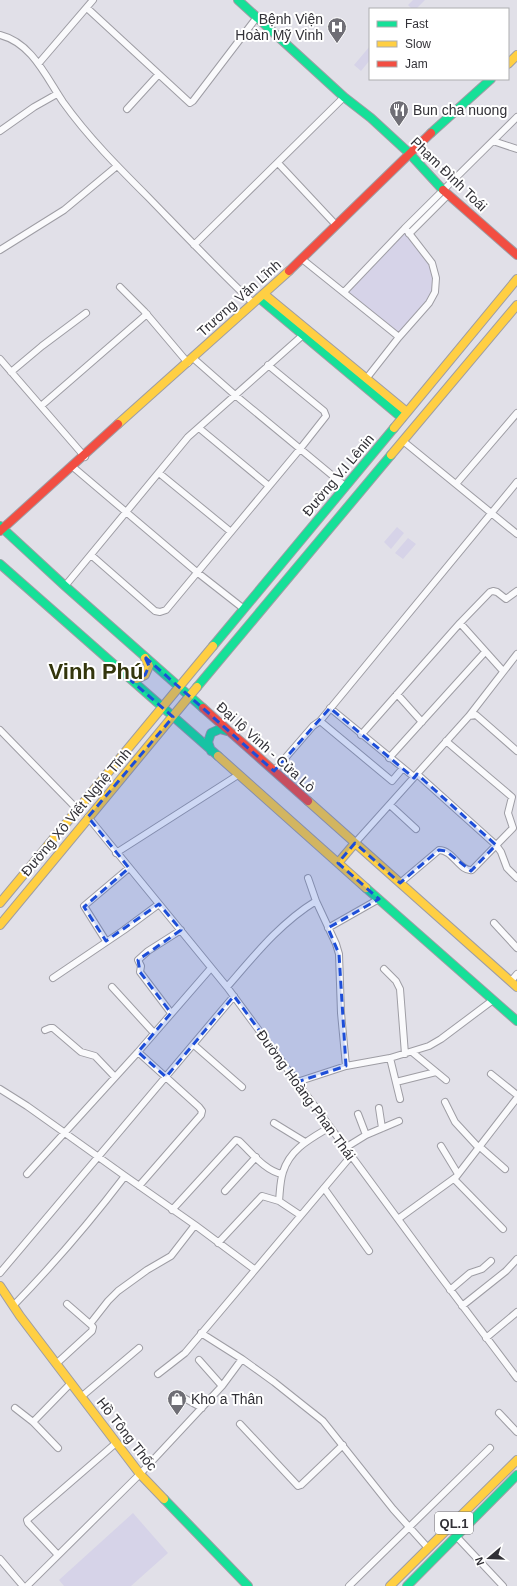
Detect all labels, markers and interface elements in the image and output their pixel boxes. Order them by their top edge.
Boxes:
legend [369,8,509,80]
place label: Bệnh Viện Hoàn Mỹ Vinh [235,11,323,43]
hospital icon: Bệnh Viện Hoàn Mỹ Vinh [326,16,348,44]
text: Fast [405,17,429,31]
text: Slow [405,37,431,51]
text: Jam [405,57,428,71]
restaurant icon: Bun cha nuong [388,99,410,127]
place label: Bun cha nuong [413,102,507,118]
street label: Phạm Đình Toái [408,134,490,214]
street label: Trương Văn Lĩnh [194,256,284,340]
street label: Đường V.I Lênin [299,431,377,519]
district label: Vinh Phú [49,659,143,684]
street label: Đại lộ Vinh - Cửa Lò [214,699,319,795]
street label: Đường Xô Viết Nghệ Tĩnh [18,745,134,879]
street label: Đường Hoàng Phan Thái [253,1027,359,1163]
shop icon: Kho a Thân [166,1388,188,1416]
place label: Kho a Thân [191,1391,263,1407]
street label: Hồ Tông Thốc [94,1394,160,1474]
road number: QL.1 [435,1512,473,1534]
north arrow [469,1538,509,1578]
text: N [473,1555,487,1567]

